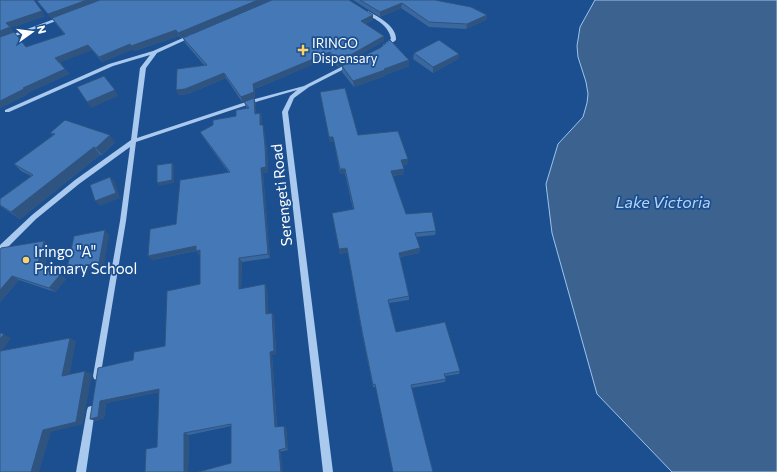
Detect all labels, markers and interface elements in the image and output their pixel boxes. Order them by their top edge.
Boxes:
north arrow [12,12,52,52]
text: N [35,24,49,35]
place label: IRINGO Dispensary [312,35,378,66]
marker: IRINGO Dispensary [297,44,309,56]
street label: Serengeti Road [267,143,295,247]
water label: Lake Victoria [615,192,711,211]
place label: Iringo "A" Primary School [34,242,137,277]
marker: Iringo "A" Primary School [21,255,31,265]

